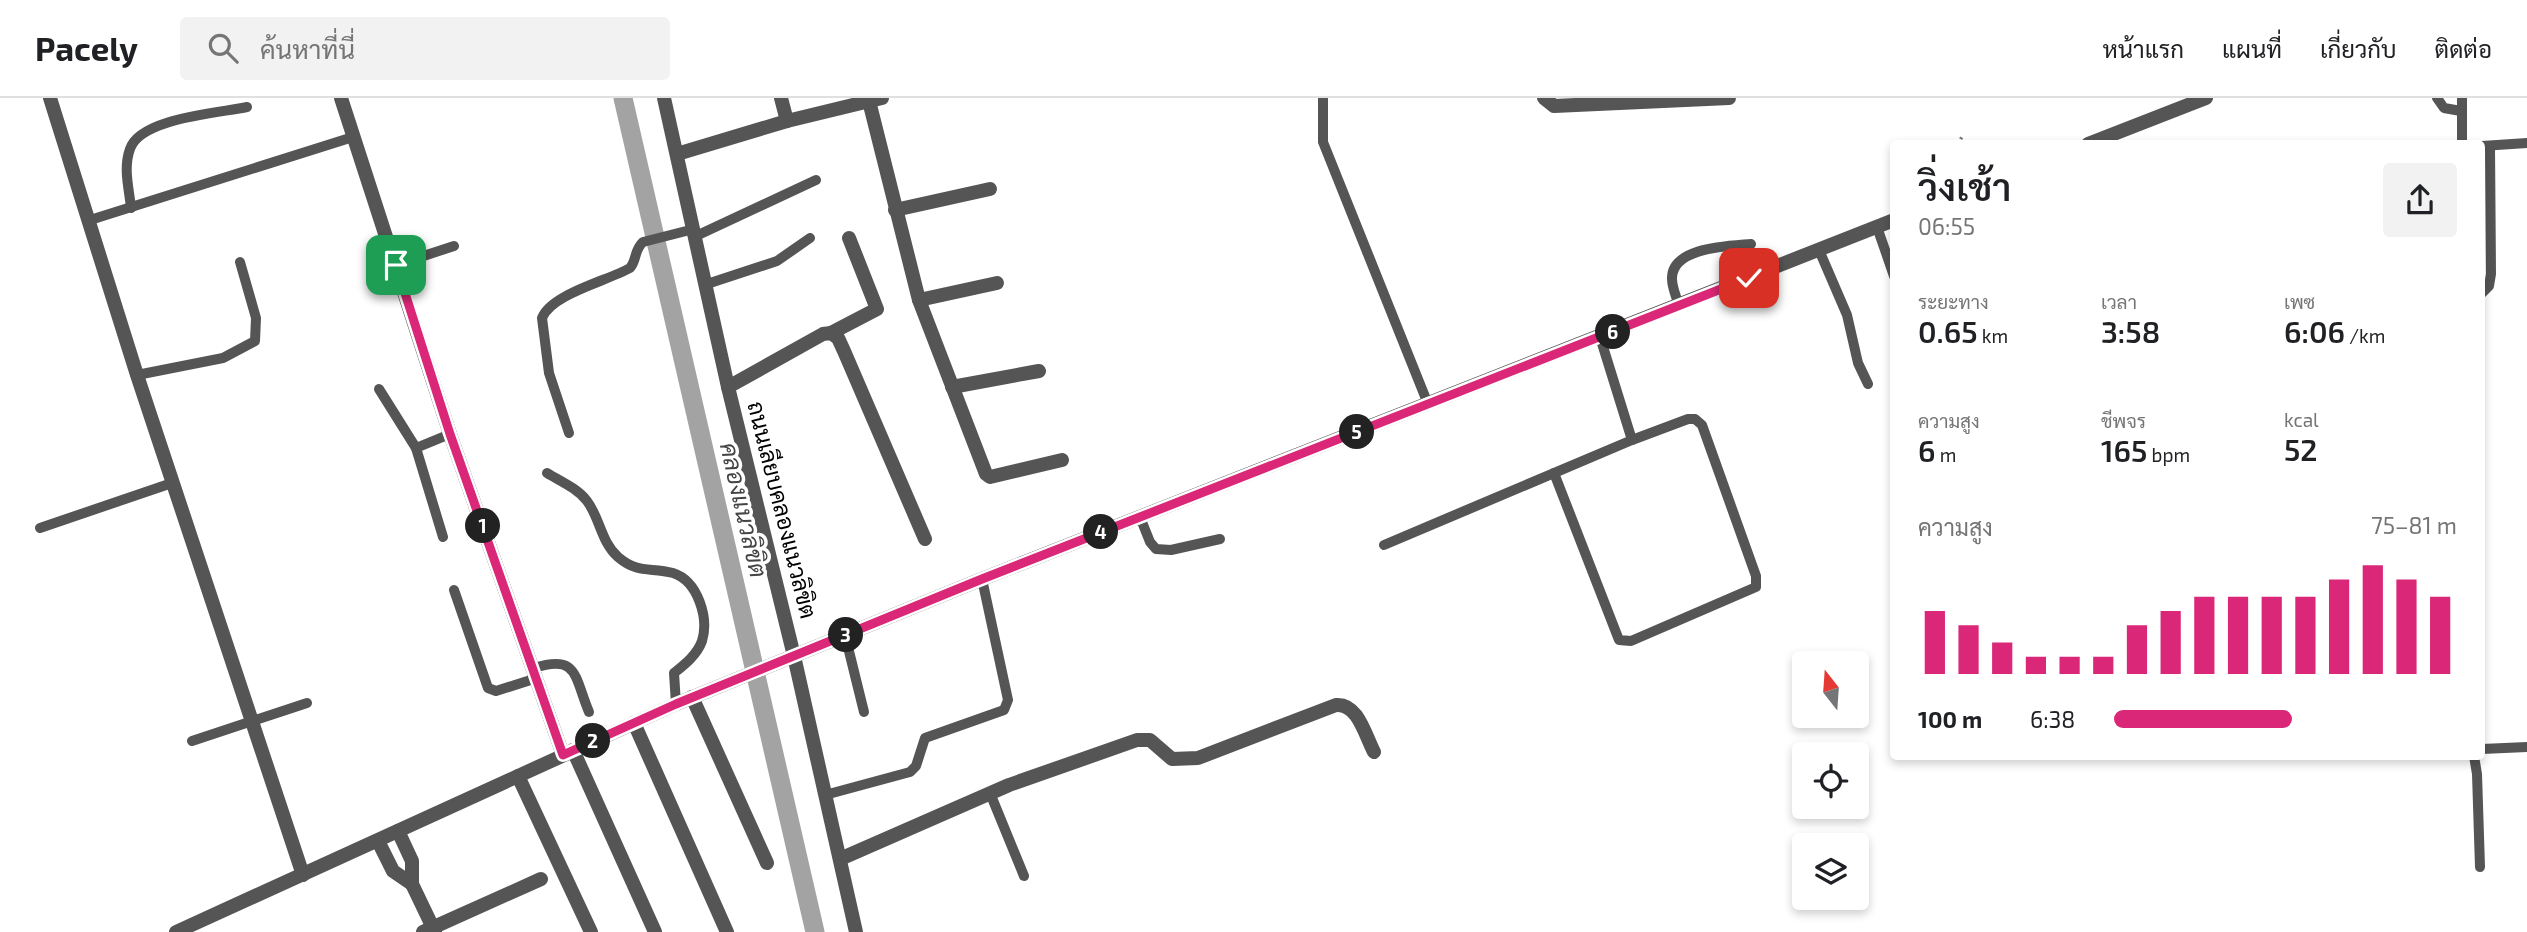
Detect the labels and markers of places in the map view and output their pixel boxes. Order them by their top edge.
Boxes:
pin [366,235,426,295]
pin [1719,248,1779,308]
pin: 6 [1596,314,1630,350]
pin: 5 [1340,414,1374,450]
pin: 1 [466,508,500,544]
pin: 4 [1084,514,1118,550]
pin: 3 [828,618,864,652]
pin: 2 [576,724,610,758]

